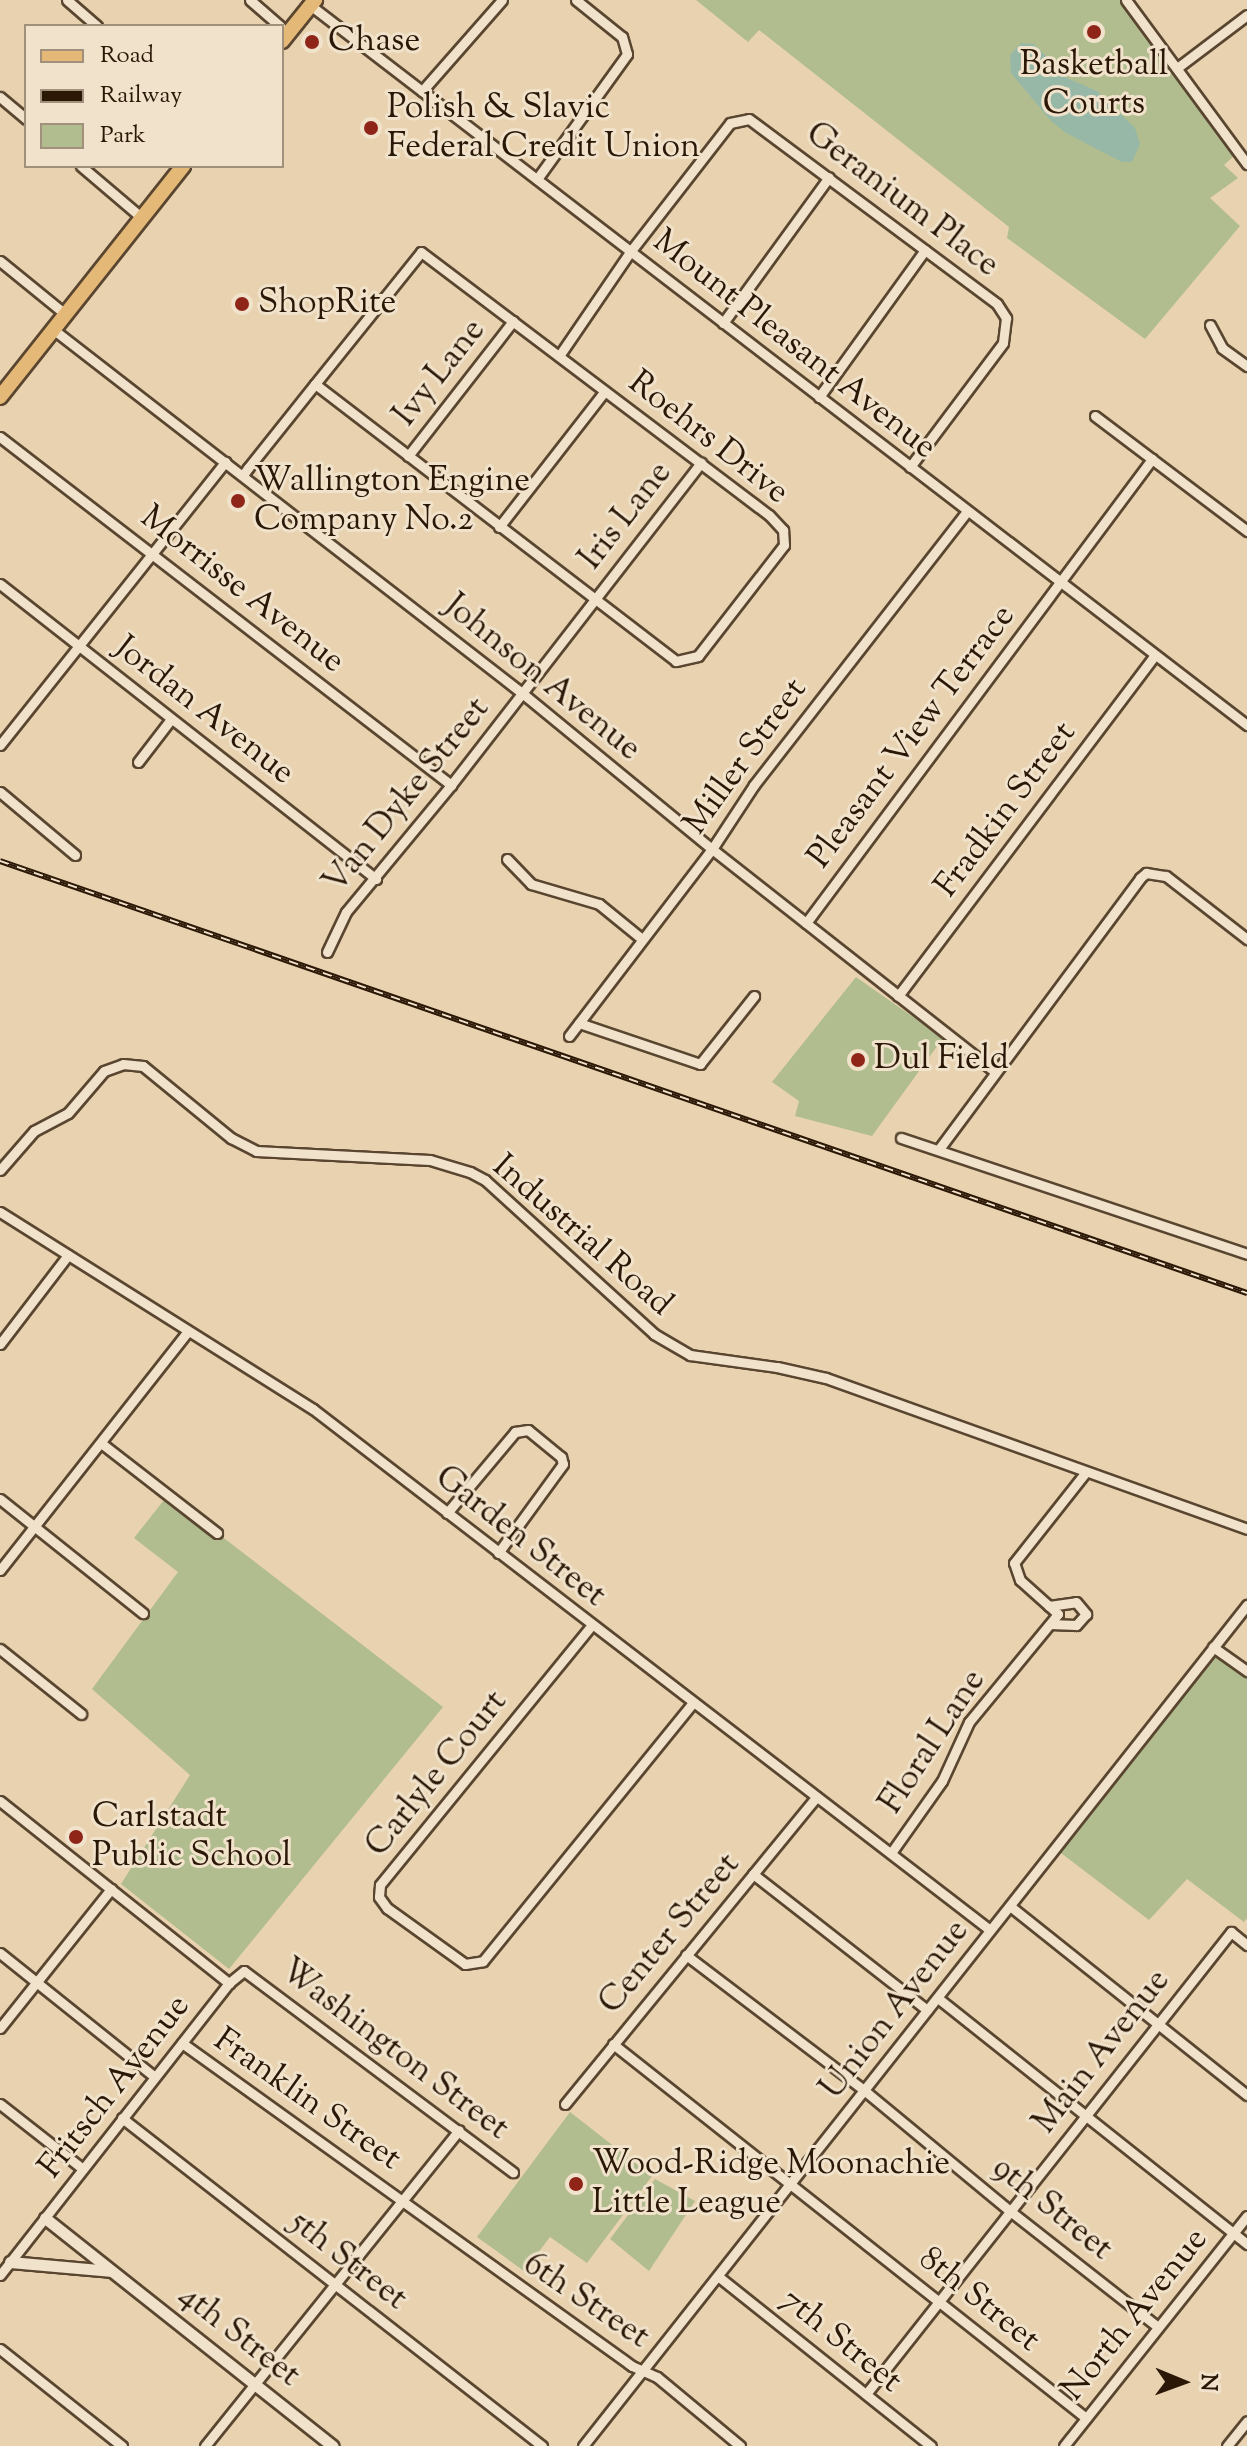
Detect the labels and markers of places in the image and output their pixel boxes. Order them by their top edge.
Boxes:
place label: Chase [328,22,420,62]
marker: Basketball Courts [1085,23,1103,41]
marker: Chase [303,33,321,51]
place label: Basketball Courts [1020,45,1168,124]
place label: Polish & Slavic Federal Credit Union [387,88,700,168]
marker: Polish & Slavic Federal Credit Union [362,119,380,137]
place label: ShopRite [258,284,396,324]
marker: ShopRite [233,295,251,313]
place label: Wallington Engine Company No.2 [254,461,530,540]
marker: Wallington Engine Company No.2 [229,492,247,510]
place label: Dul Field [874,1040,1009,1080]
marker: Dul Field [849,1051,867,1069]
place label: Carlstadt Public School [92,1797,292,1876]
marker: Carlstadt Public School [67,1828,85,1846]
place label: Wood-Ridge Moonachie Little League [592,2144,950,2224]
marker: Wood-Ridge Moonachie Little League [567,2175,585,2193]

